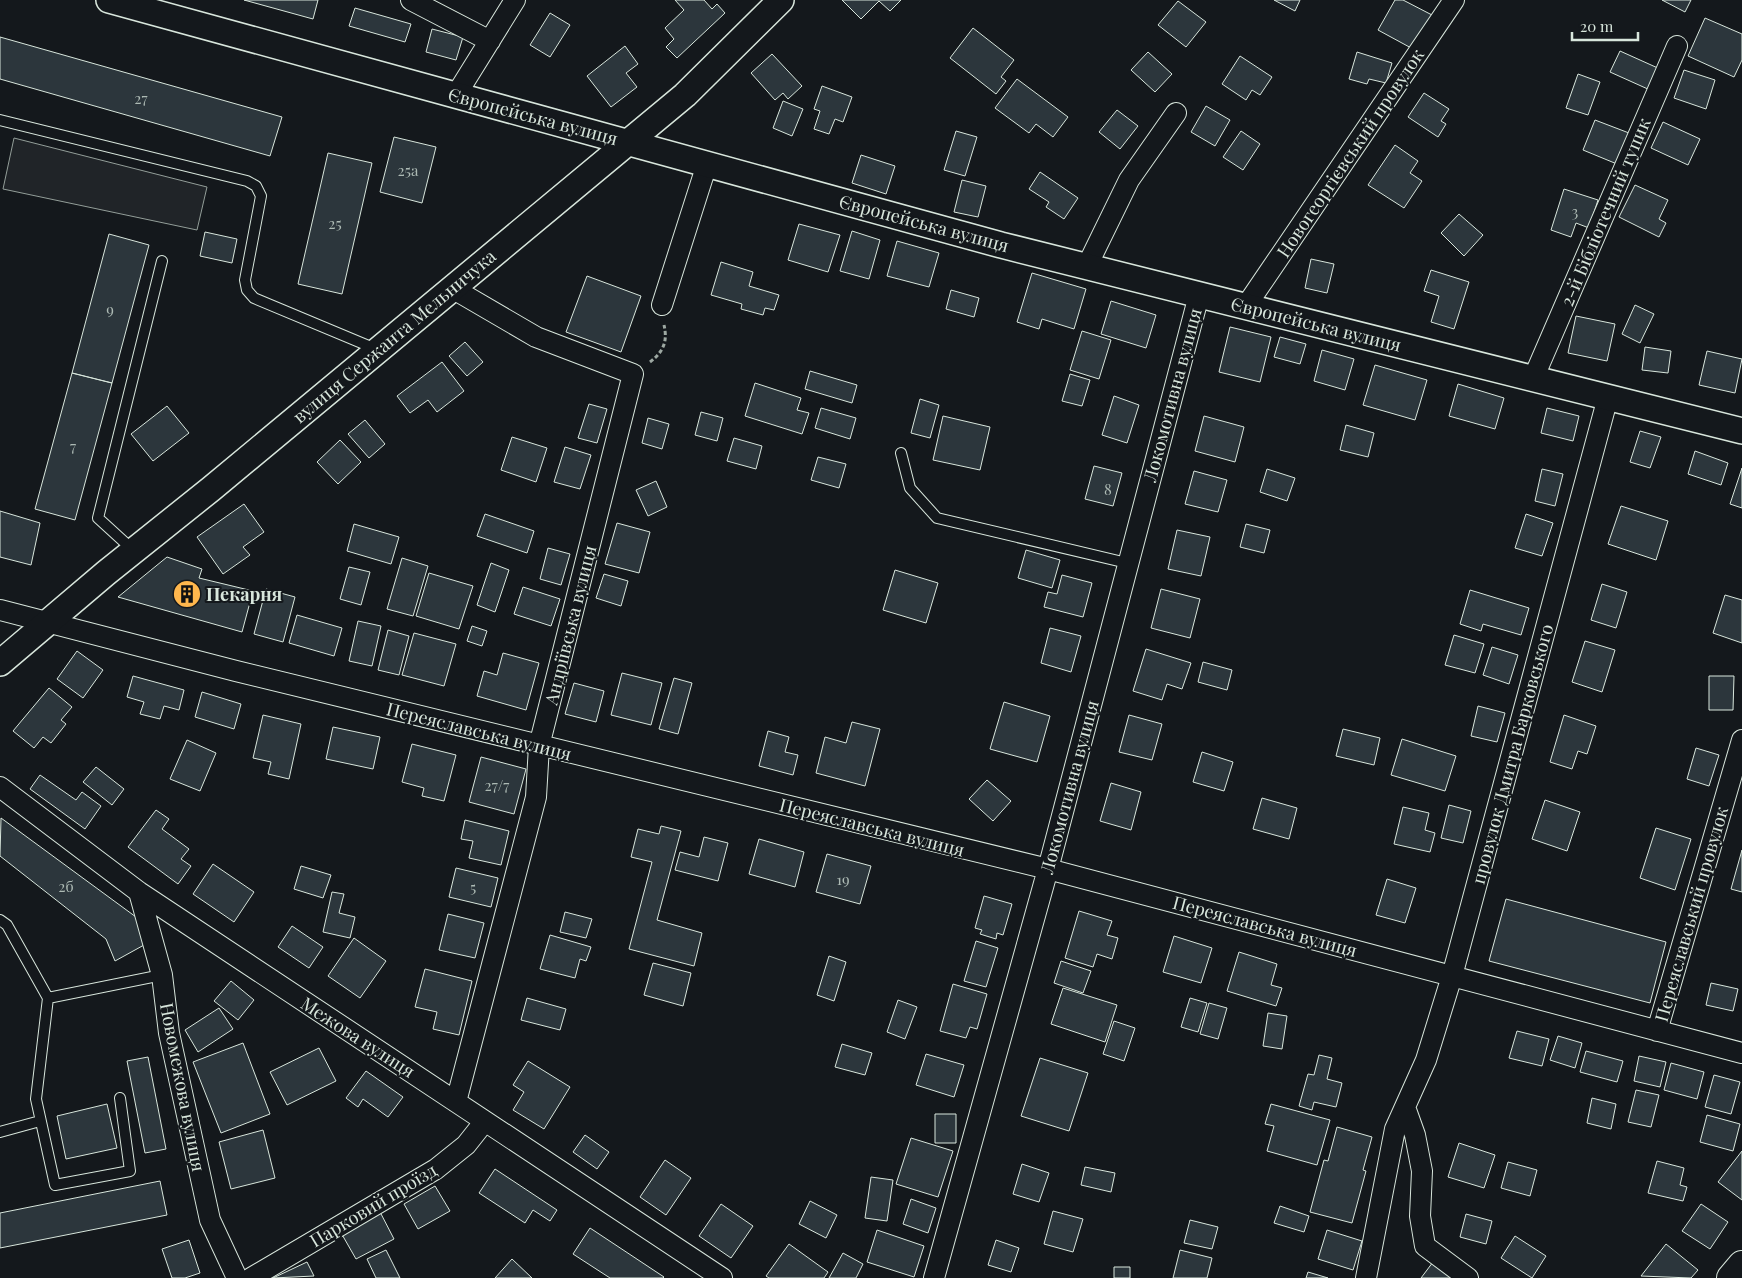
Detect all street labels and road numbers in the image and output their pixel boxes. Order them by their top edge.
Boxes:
street label: Новогеоргієвський провулок [1271,44,1429,262]
street label: Європейська вулиця [445,82,621,150]
street label: 2-й Бібліотечний тупик [1554,114,1656,310]
street label: Європейська вулиця [836,189,1012,257]
street label: вулиця Сержанта Мельничука [287,244,501,428]
street label: Європейська вулиця [1228,291,1404,357]
street label: Локомотивна вулиця [1137,305,1207,485]
street label: Андріївська вулиця [538,542,601,708]
street label: провулок Дмитра Барковського [1466,621,1558,887]
street label: Переяславська вулиця [384,696,574,766]
street label: Локомотивна вулиця [1034,697,1104,877]
street label: Переяславська вулиця [777,792,967,862]
street label: Переяславський провулок [1649,804,1733,1024]
street label: Переяславська вулиця [1170,890,1360,962]
street label: Межова вулиця [296,991,420,1083]
street label: Новомежова вулиця [155,1000,211,1174]
street label: Парковий проїзд [305,1157,441,1252]

